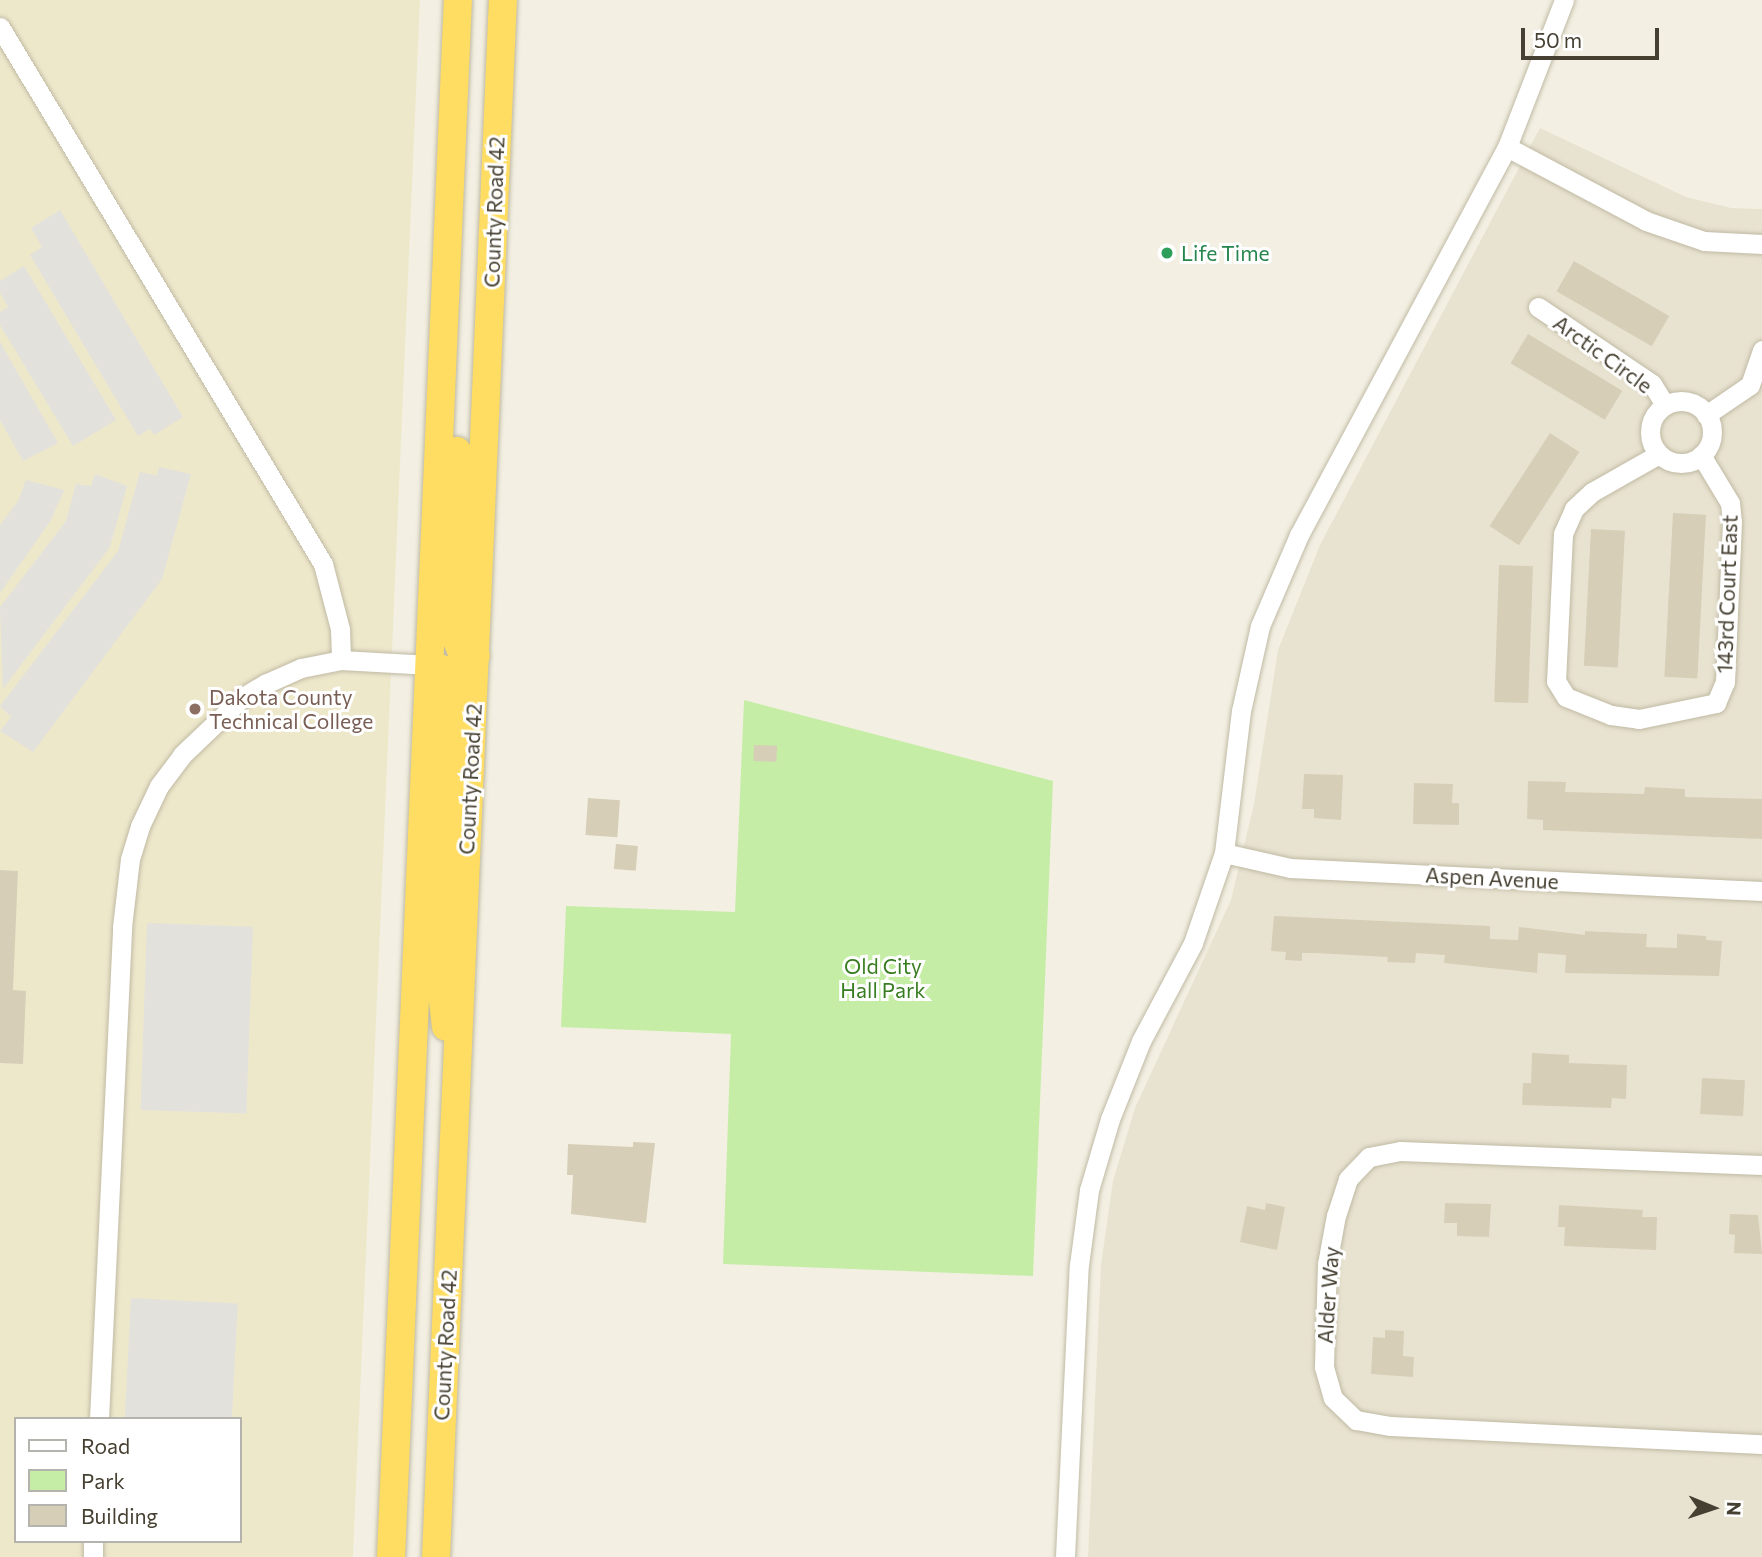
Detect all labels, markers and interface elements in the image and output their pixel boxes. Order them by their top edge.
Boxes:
scale bar [1524,14,1662,58]
text: 50 m [1534,27,1582,52]
street label: County Road 42 [479,136,509,288]
place label: Life Time [1181,240,1270,266]
marker: Life Time [1159,245,1175,261]
street label: Arctic Circle [1549,310,1657,398]
street label: 143rd Court East [1712,514,1742,674]
place label: Dakota County Technical College [209,684,373,734]
marker: Dakota County Technical College [187,701,203,717]
street label: County Road 42 [453,703,487,855]
street label: Aspen Avenue [1425,862,1559,894]
park label: Old City Hall Park [840,953,926,1003]
street label: Alder Way [1312,1246,1344,1344]
street label: County Road 42 [428,1269,462,1421]
legend [14,1417,242,1543]
text: Road [81,1433,130,1458]
text: Park [81,1468,125,1493]
north arrow [1678,1473,1748,1543]
text: N [1723,1501,1746,1516]
text: Building [81,1503,158,1528]

